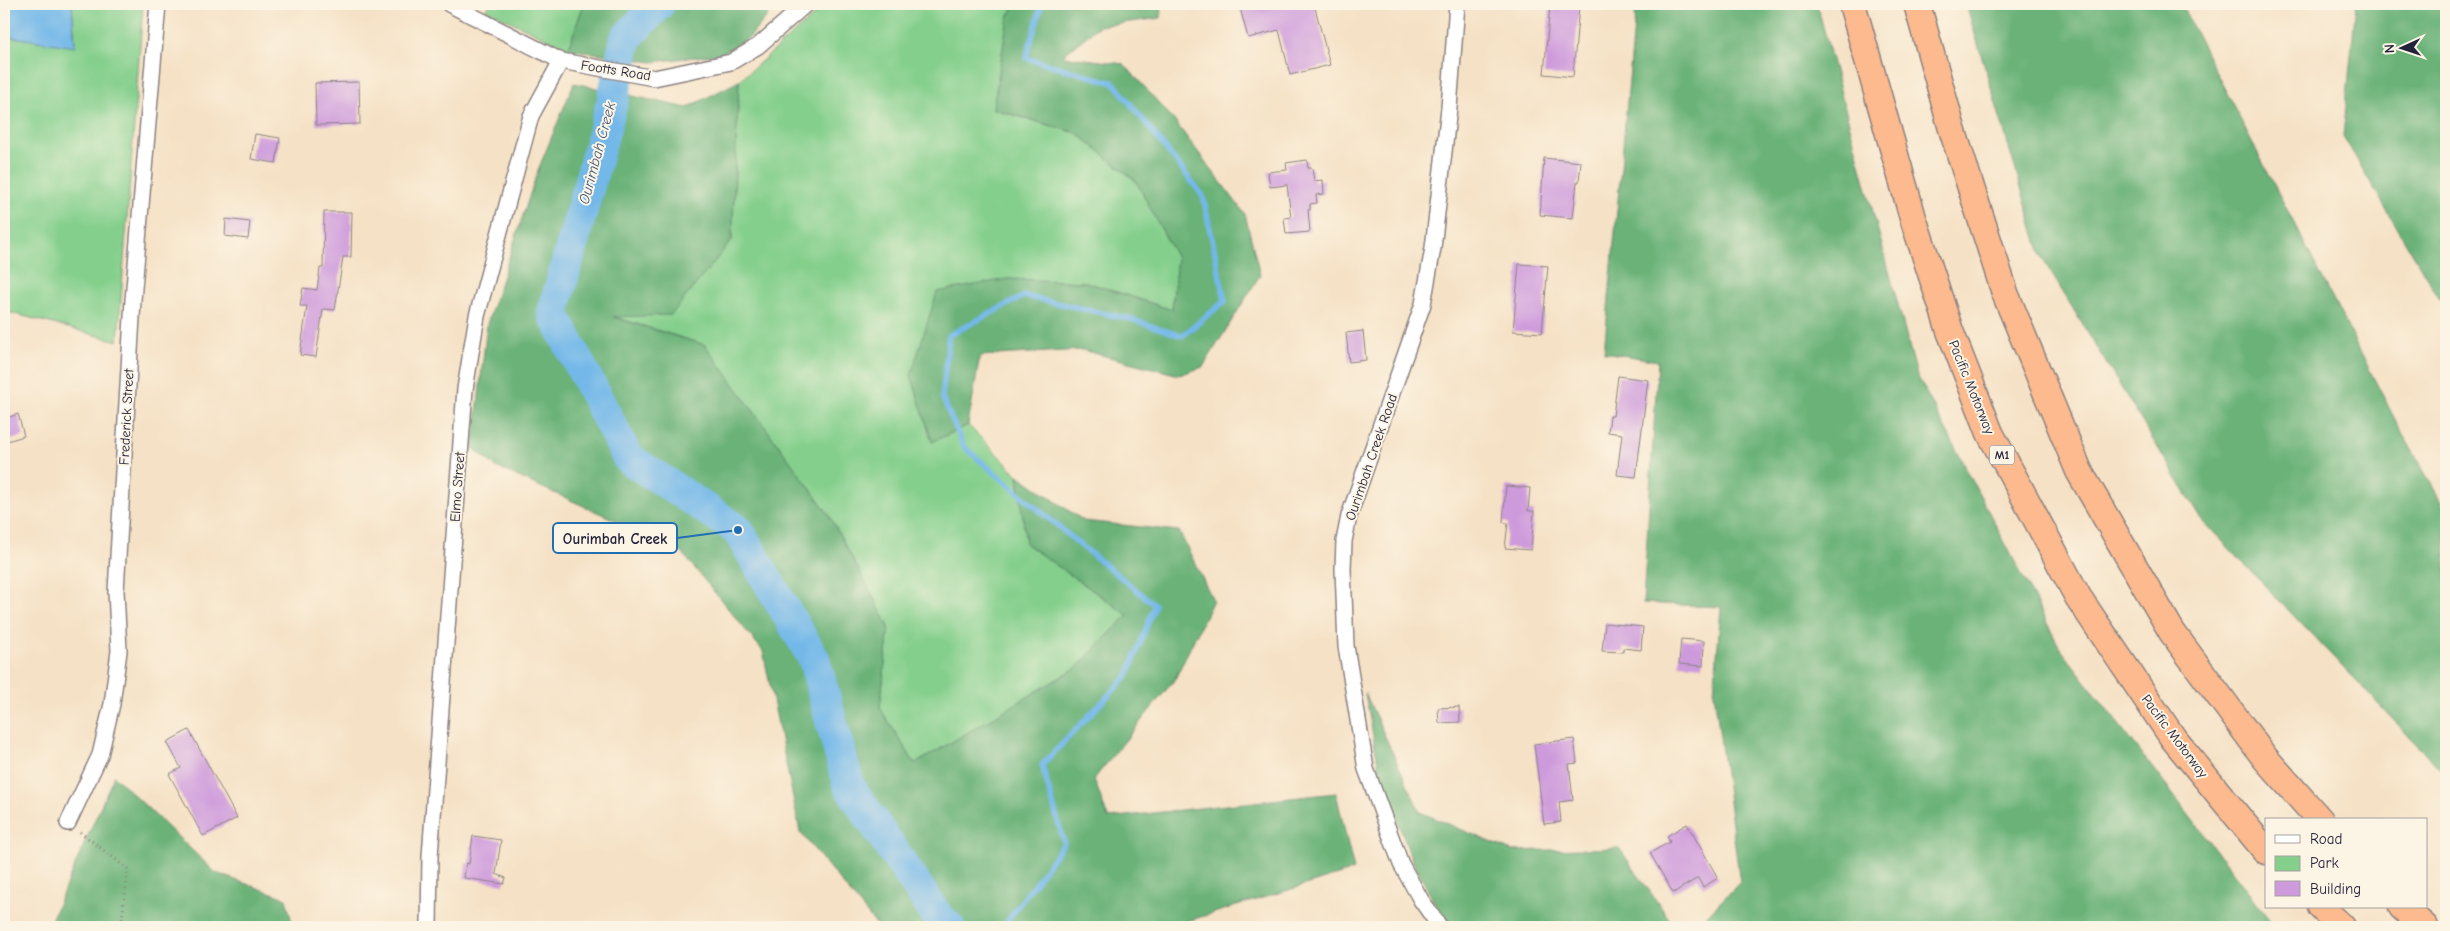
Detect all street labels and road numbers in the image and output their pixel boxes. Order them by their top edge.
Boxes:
street label: Footts Road [580,57,652,84]
street label: Pacific Motorway [1945,338,1998,437]
street label: Frederick Street [115,367,138,466]
street label: Ourimbah Creek Road [1342,392,1401,523]
road number: M1 [1990,446,2014,464]
street label: Elmo Street [447,450,468,523]
street label: Pacific Motorway [2138,691,2212,782]

